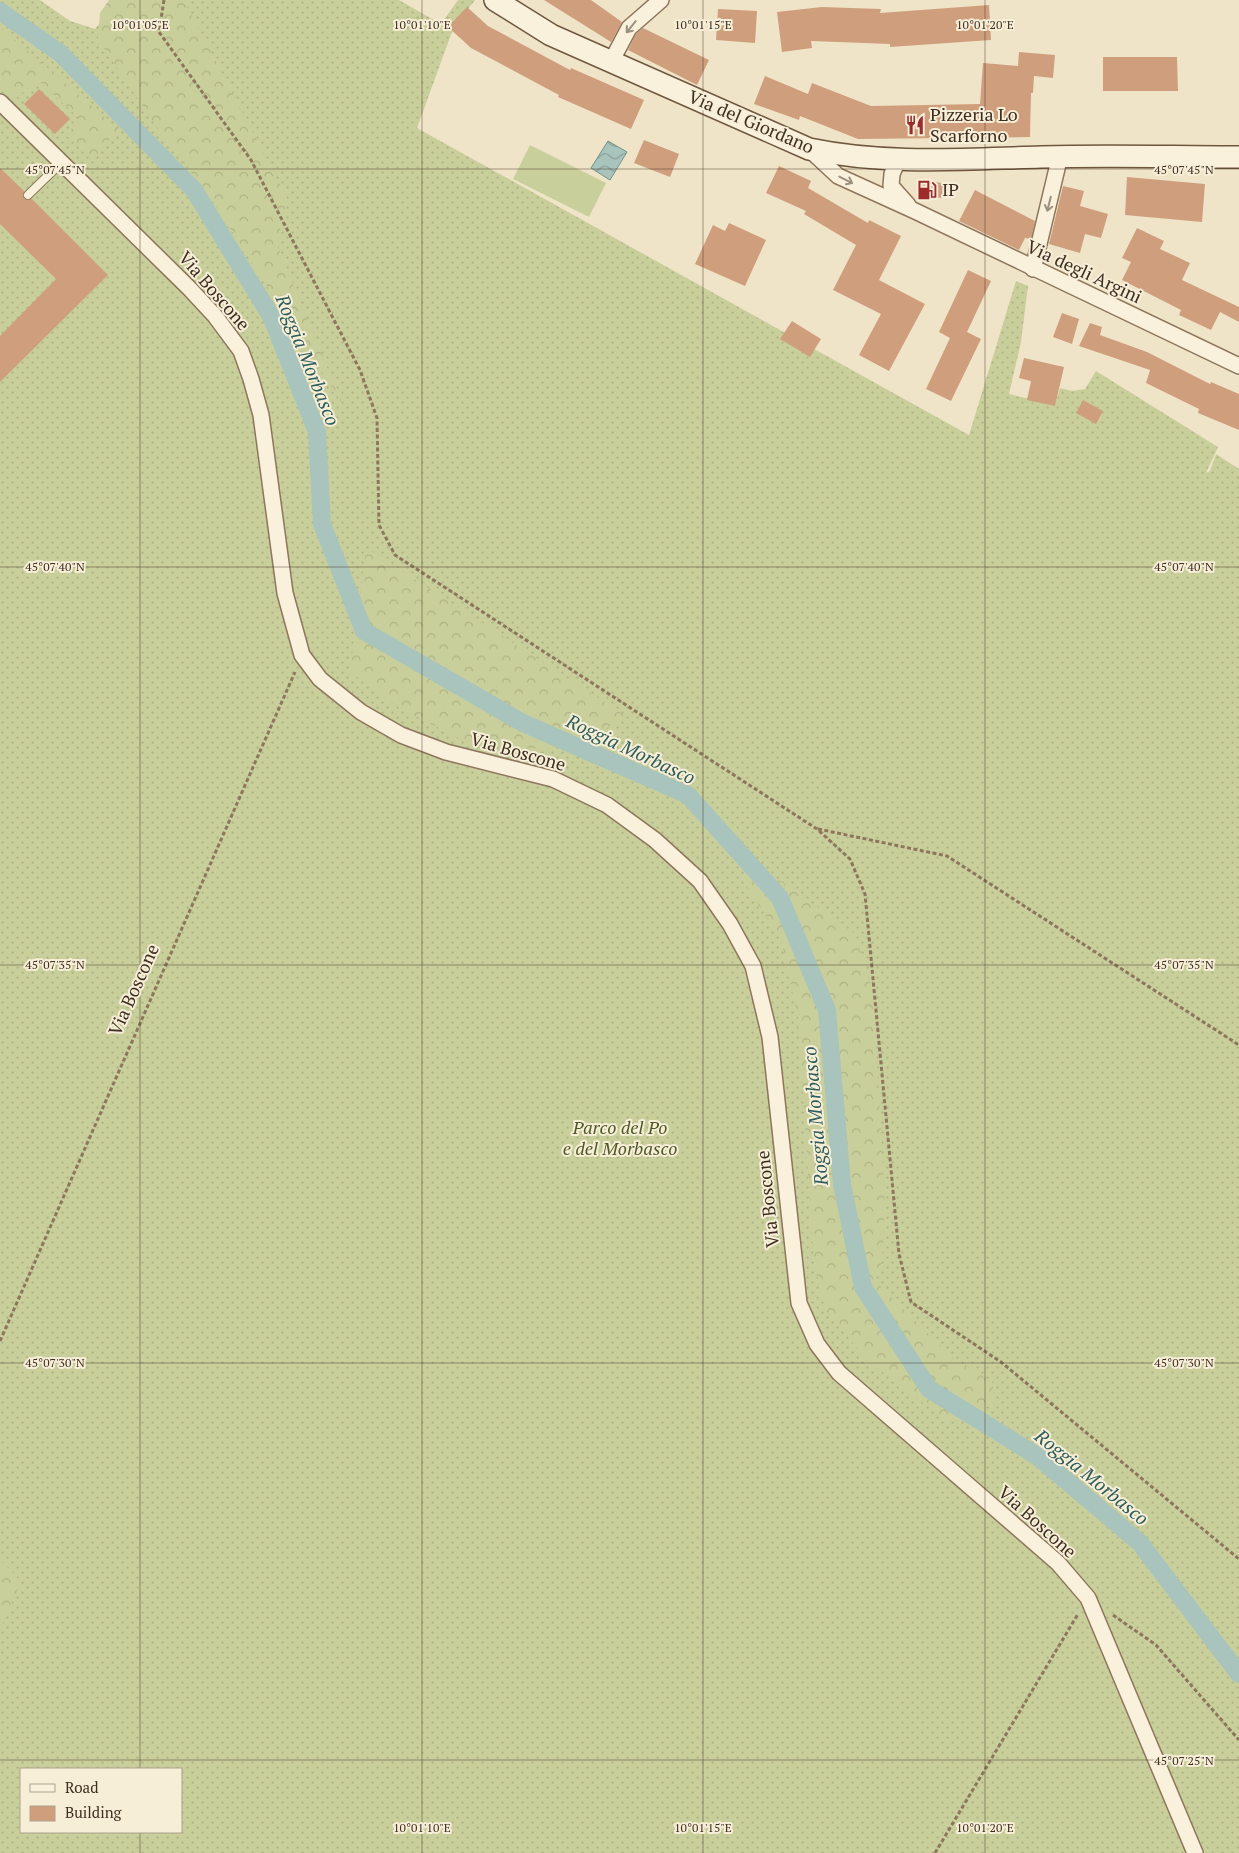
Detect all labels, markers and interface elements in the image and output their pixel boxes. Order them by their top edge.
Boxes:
text: 10°01'05"E [111,17,169,32]
text: 10°01'10"E [393,17,451,32]
text: 10°01'15"E [674,17,732,32]
text: 10°01'20"E [956,17,1014,32]
one-way arrow [626,21,637,34]
street label: Via del Giordano [685,84,818,158]
place label: Pizzeria Lo Scarforno [930,102,1018,147]
restaurant icon: Pizzeria Lo Scarforno [904,114,926,136]
text: 45°07'45"N [25,162,85,177]
text: 45°07'45"N [1154,162,1214,177]
one-way arrow [839,175,854,185]
place label: IP [942,177,959,201]
fuel station icon: IP [916,179,938,201]
one-way arrow [1044,195,1053,211]
street label: Via degli Argini [1023,234,1146,308]
street label: Via Boscone [174,246,256,335]
water label: Roggia Morbasco [270,289,346,429]
text: 45°07'40"N [25,559,85,574]
text: 45°07'40"N [1154,559,1214,574]
water label: Roggia Morbasco [562,707,700,789]
street label: Via Boscone [468,726,569,776]
street label: Via Boscone [102,940,164,1039]
text: 45°07'35"N [25,957,85,972]
text: 45°07'35"N [1154,957,1214,972]
water label: Roggia Morbasco [796,1045,833,1188]
park label: Parco del Po e del Morbasco [563,1115,677,1160]
street label: Via Boscone [750,1149,784,1249]
text: 45°07'30"N [25,1355,85,1370]
text: 45°07'30"N [1154,1355,1214,1370]
water label: Roggia Morbasco [1029,1422,1154,1530]
street label: Via Boscone [993,1480,1082,1563]
text: 45°07'25"N [1154,1753,1214,1768]
legend [20,1768,182,1833]
text: Road [65,1777,98,1797]
text: Building [65,1802,123,1822]
text: 10°01'10"E [393,1820,451,1835]
text: 10°01'15"E [674,1820,732,1835]
text: 10°01'20"E [956,1820,1014,1835]

